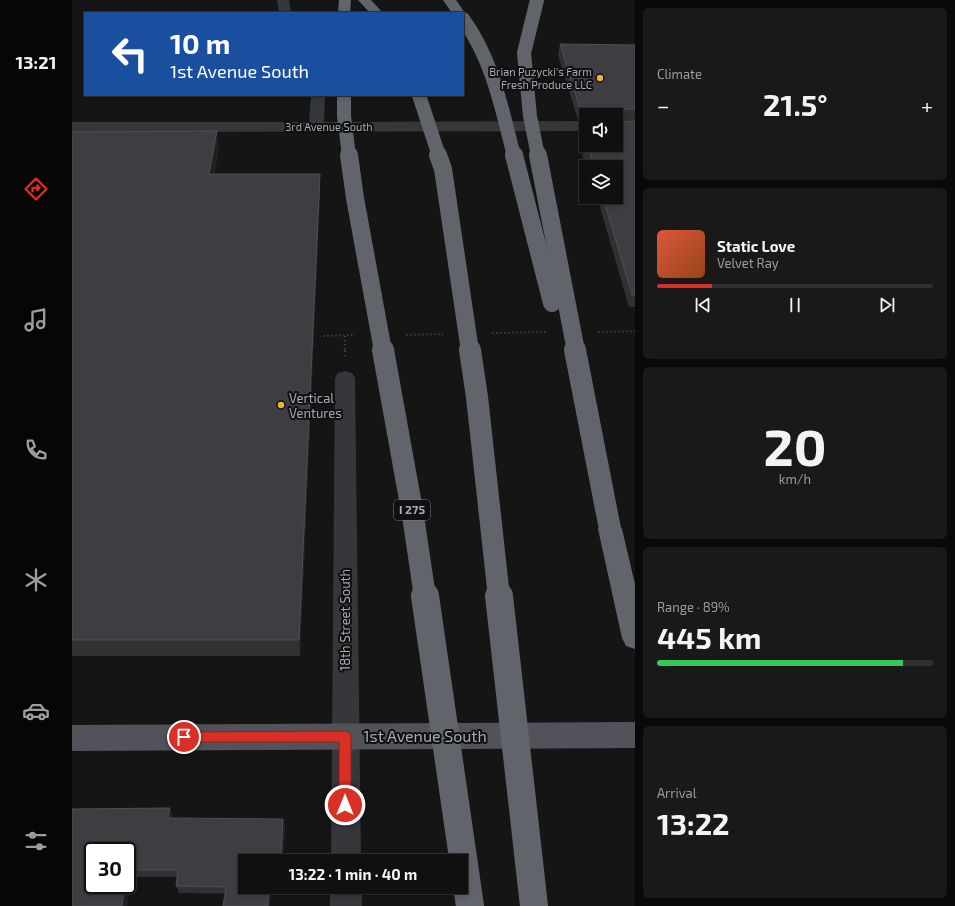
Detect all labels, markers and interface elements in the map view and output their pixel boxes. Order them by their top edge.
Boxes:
text: 10 m [170,26,230,60]
icon: left [104,28,156,80]
text: 13:21 [16,51,56,73]
text: 1st Avenue South [170,60,309,82]
place label: Brian Puzycki's Farm Fresh Produce LLC [489,65,592,91]
text: Climate [657,66,702,82]
marker: Brian Puzycki's Farm Fresh Produce LLC [595,73,605,83]
text: 21.5° [763,86,828,122]
text: − [657,92,670,118]
text: + [921,92,933,118]
map controls [579,108,623,204]
button: sound [579,108,623,152]
street label: 3rd Avenue South [285,120,373,133]
button: layers [579,160,623,204]
icon: directions [22,175,50,203]
text: Static Love [717,237,795,255]
text: Velvet Ray [717,255,779,271]
icon: previous [692,294,714,316]
icon: pause [784,294,806,316]
icon: next [876,294,898,316]
icon: music [22,306,50,334]
place label: Vertical Ventures [289,390,342,421]
marker: Vertical Ventures [276,400,286,410]
text: 20 [763,414,827,476]
icon: phone [22,436,50,464]
text: km/h [779,471,811,487]
road number: I 275 [394,500,430,520]
icon: climate [22,566,50,594]
street label: 18th Street South [337,569,353,671]
text: Range · 89% [657,599,730,615]
text: 445 km [657,619,761,655]
icon: car [22,697,50,725]
pin [167,720,201,754]
icon: arrive [173,726,195,748]
street label: 1st Avenue South [363,726,487,745]
position arrow [324,784,366,826]
text: Arrival [657,785,697,801]
text: 13:22 [657,805,730,841]
icon: filters [22,827,50,855]
speed limit sign: 30 [84,842,136,894]
text: 13:22 · 1 min · 40 m [289,865,417,883]

